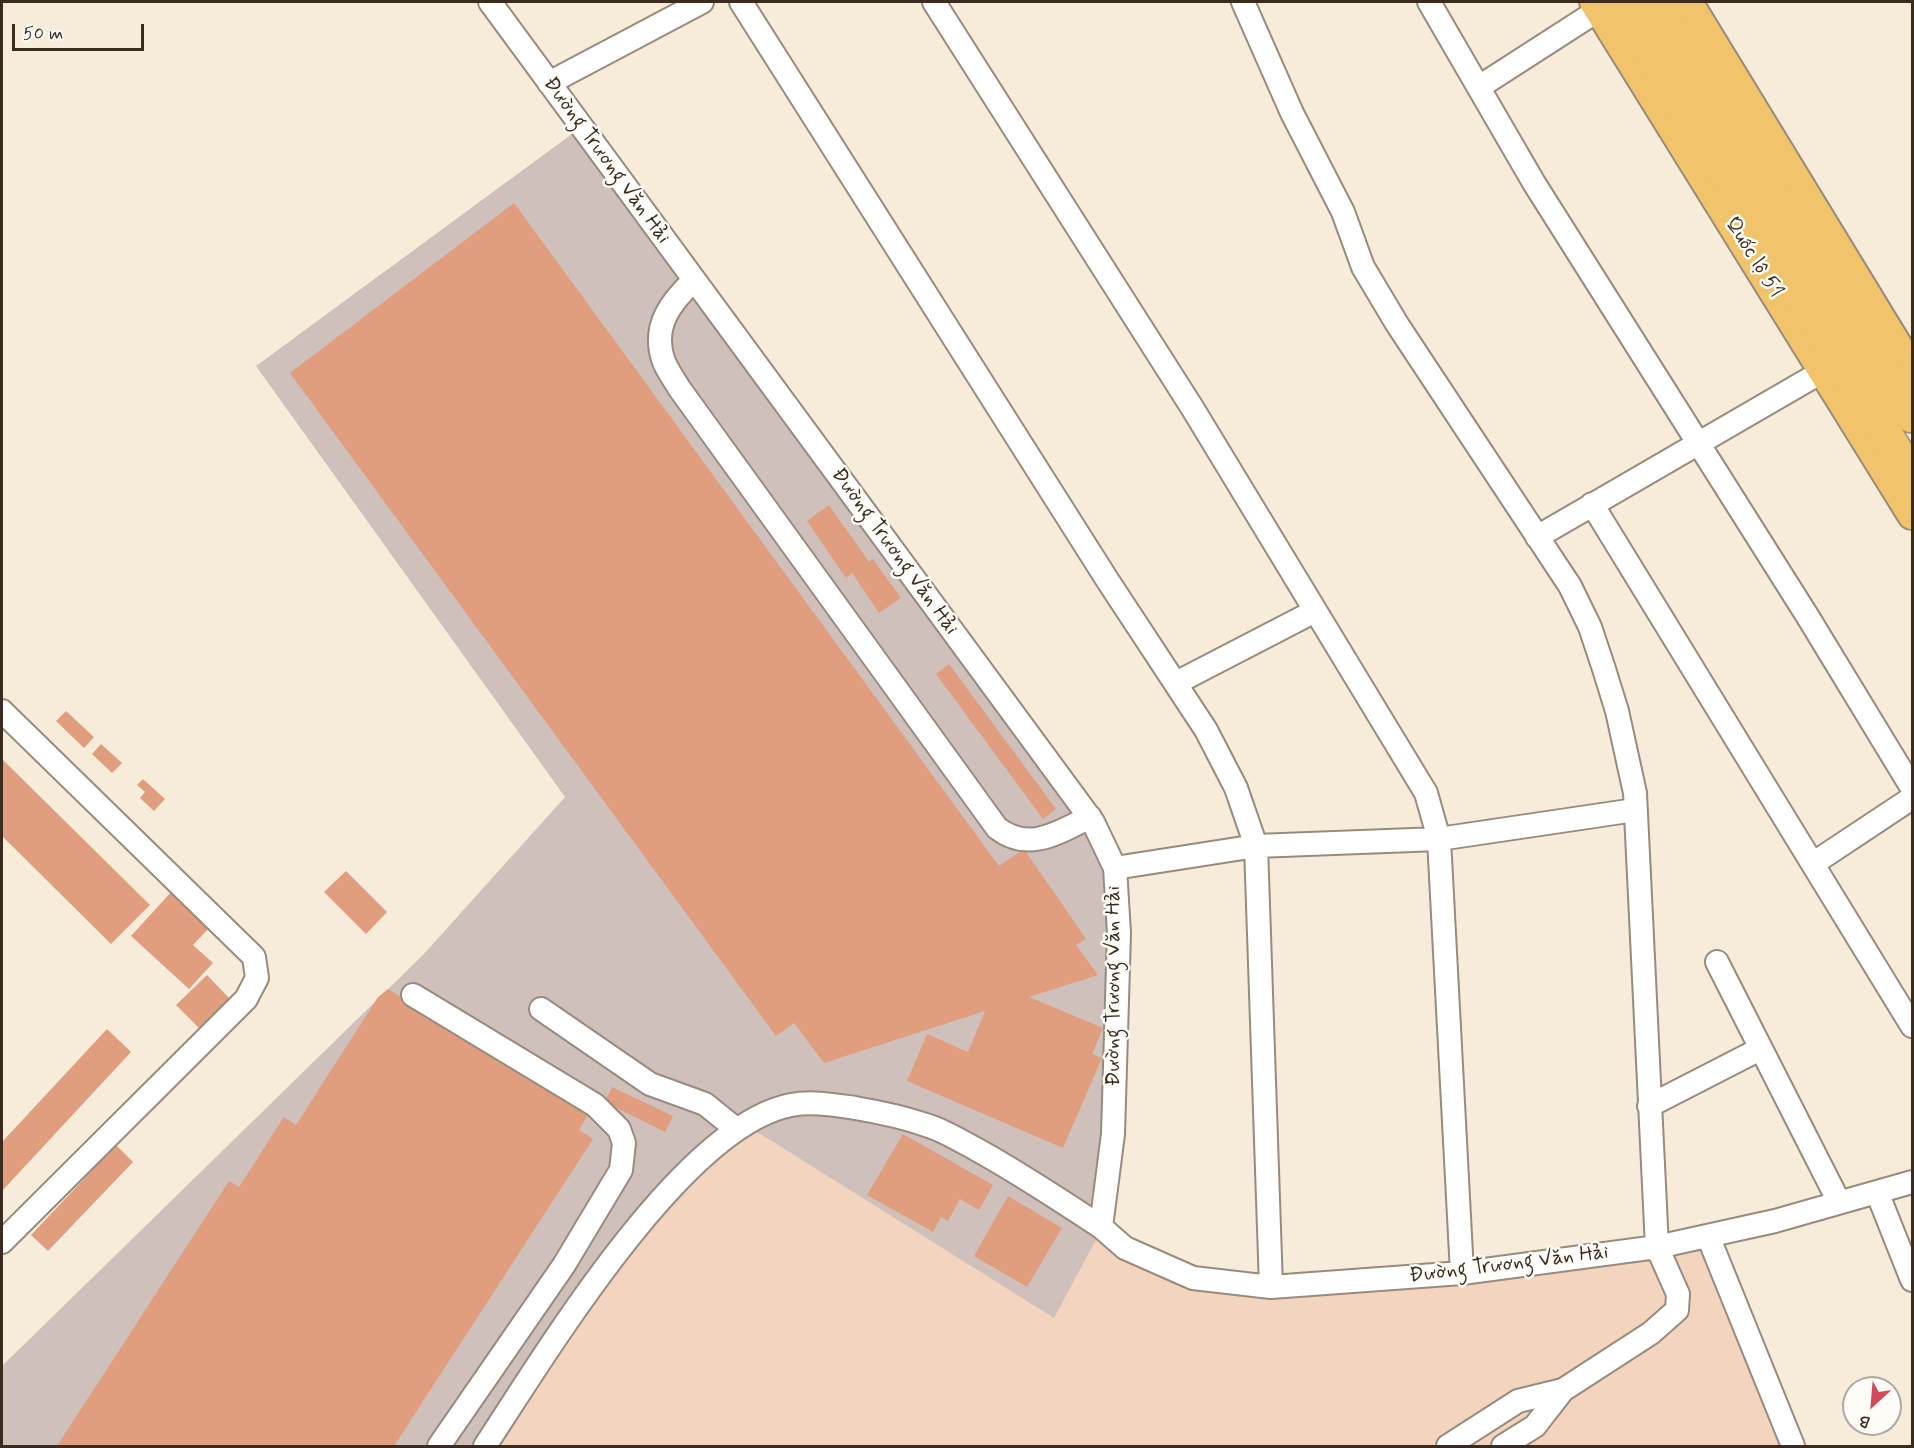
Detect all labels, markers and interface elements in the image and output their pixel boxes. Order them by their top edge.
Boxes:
scale bar [15,12,147,50]
text: 50 m [23,22,63,46]
street label: Đường Trương Văn Hải [537,73,675,249]
street label: Quốc lộ 51 [1718,213,1788,303]
street label: Đường Trương Văn Hải [825,464,963,640]
street label: Đường Trương Văn Hải [1102,886,1128,1086]
street label: Đường Trương Văn Hải [1408,1240,1610,1290]
north arrow [1842,1376,1902,1436]
text: B [1856,1409,1874,1432]

